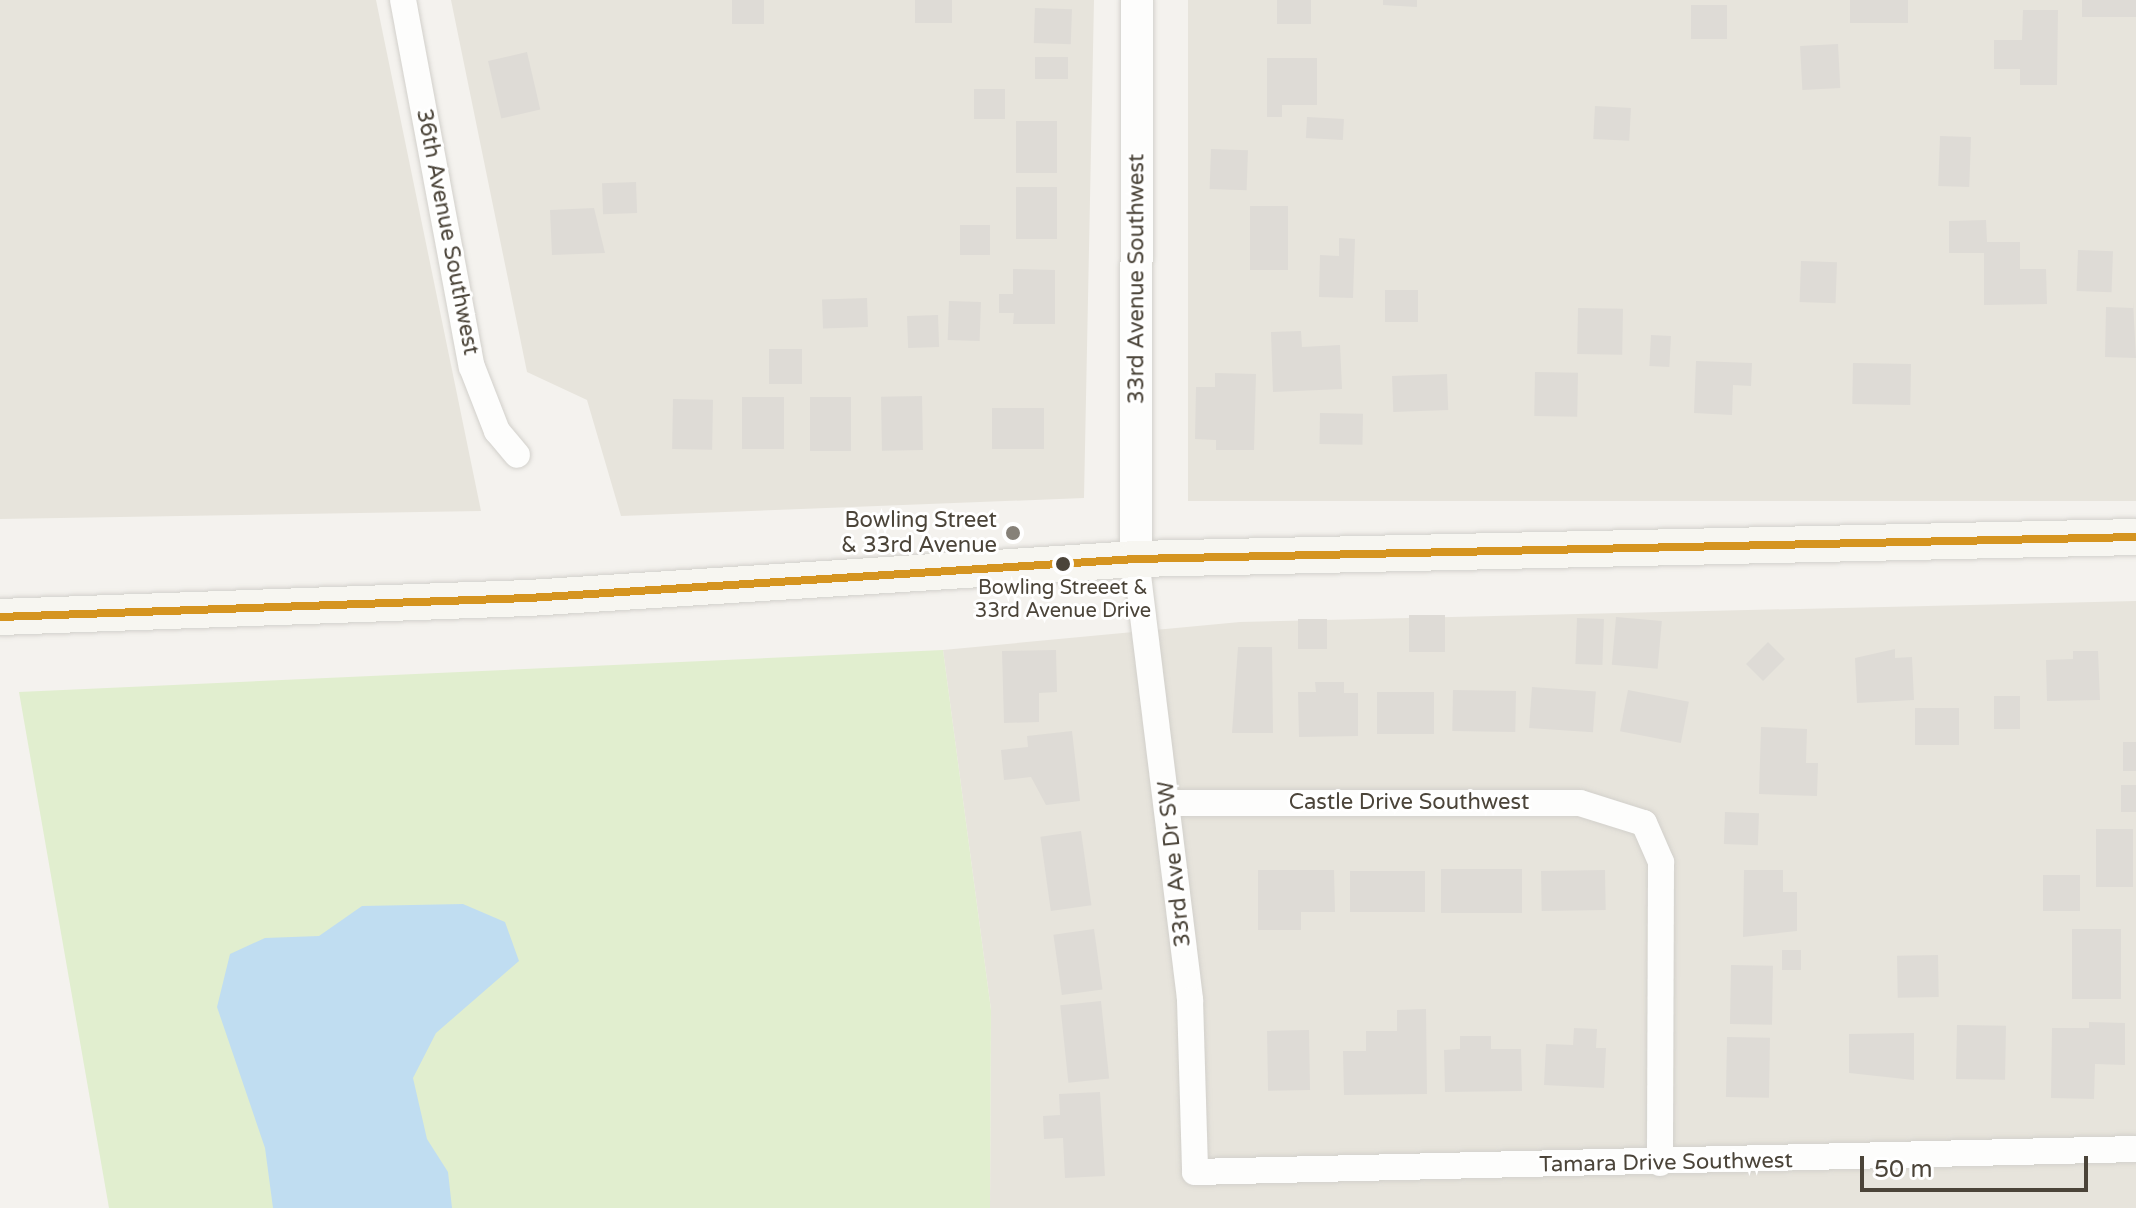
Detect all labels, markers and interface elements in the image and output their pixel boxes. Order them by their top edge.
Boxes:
street label: 36th Avenue Southwest [410,107,484,357]
street label: 33rd Avenue Southwest [1124,154,1150,404]
place label: Bowling Street & 33rd Avenue [841,507,997,558]
marker: Bowling Street & 33rd Avenue [1004,524,1022,542]
marker: Bowling Streeet & 33rd Avenue Drive [1055,556,1071,572]
place label: Bowling Streeet & 33rd Avenue Drive [975,576,1151,623]
street label: 33rd Ave Dr SW [1153,780,1197,948]
street label: Castle Drive Southwest [1289,790,1529,816]
scale bar [1864,1140,2092,1190]
street label: Tamara Drive Southwest [1539,1148,1793,1178]
text: 50 m [1874,1155,1932,1184]

